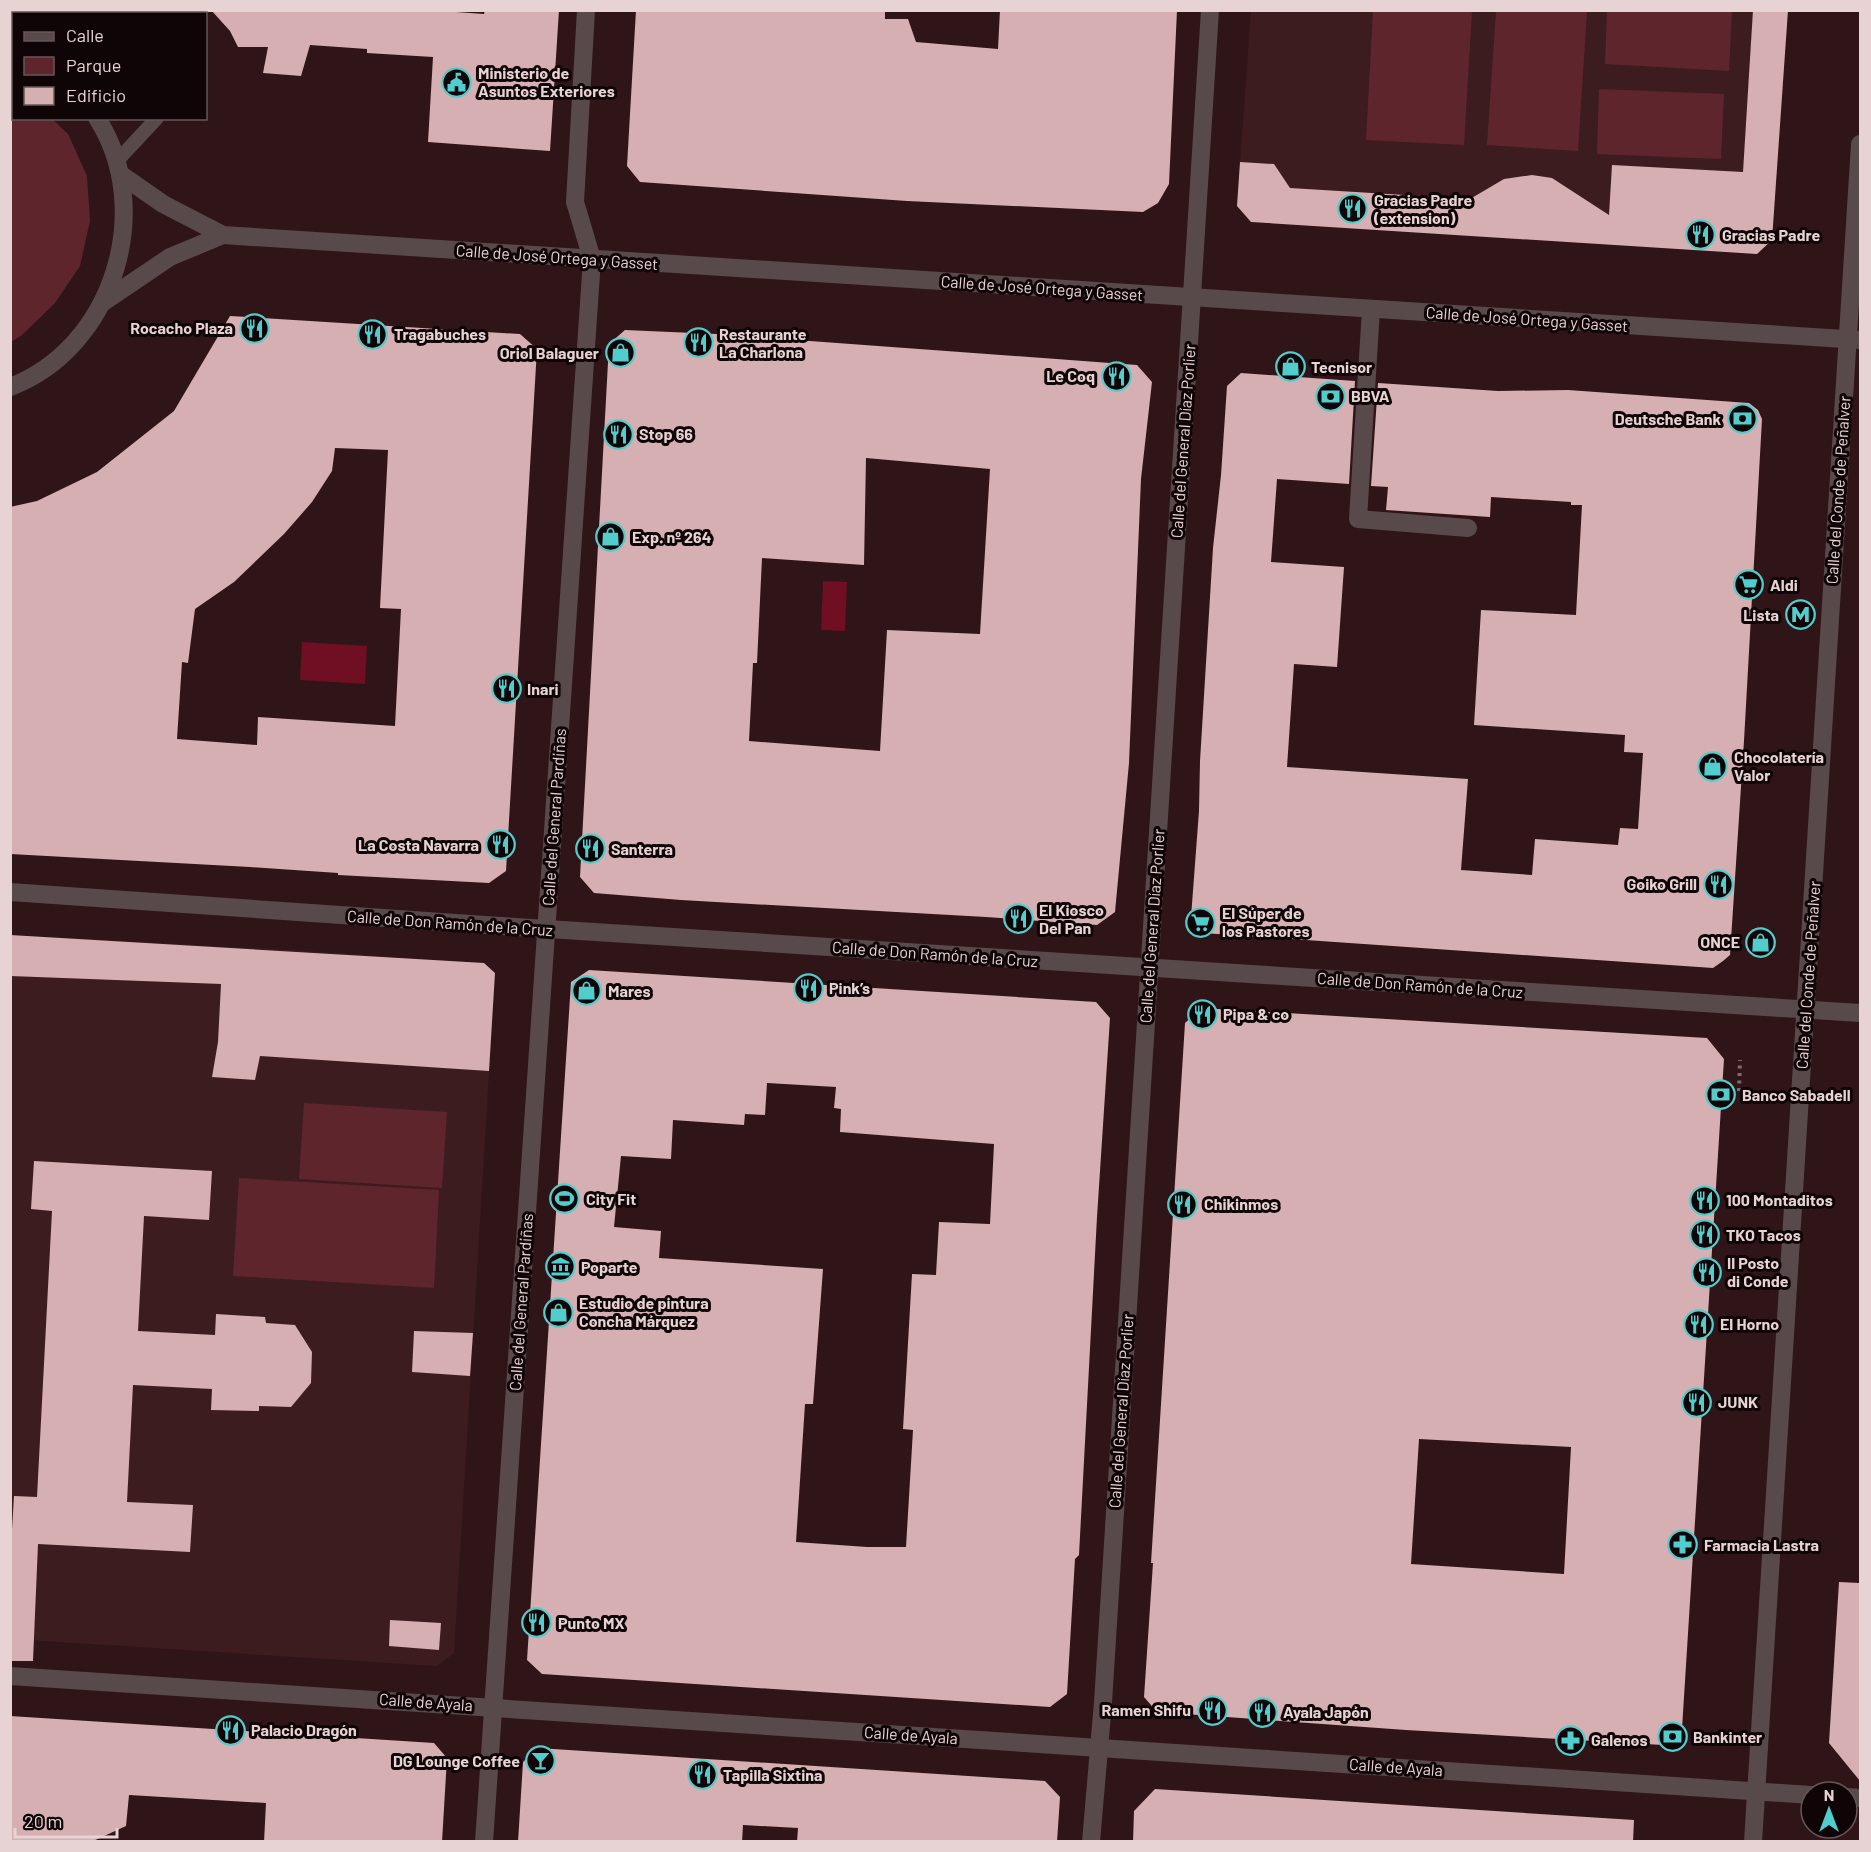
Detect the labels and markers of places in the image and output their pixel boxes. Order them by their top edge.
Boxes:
place label: Ministerio de Asuntos Exteriores [478,63,615,100]
public building icon: Ministerio de Asuntos Exteriores [441,66,473,98]
place label: Gracias Padre (extension) [1373,190,1472,227]
restaurant icon: Gracias Padre (extension) [1337,193,1369,225]
restaurant icon: Gracias Padre [1685,219,1717,251]
place label: Gracias Padre [1722,225,1820,244]
restaurant icon: Rocacho Plaza [238,312,270,344]
place label: Rocacho Plaza [130,318,233,337]
restaurant icon: Tragabuches [357,318,389,350]
place label: Tragabuches [394,324,486,343]
place label: Restaurante La Charlona [719,324,807,361]
restaurant icon: Restaurante La Charlona [682,327,714,359]
shop icon: Oriol Balaguer [604,337,636,369]
place label: Oriol Balaguer [500,343,599,362]
shop icon: Tecnisor [1274,351,1306,383]
place label: Tecnisor [1311,357,1372,376]
restaurant icon: Le Coq [1100,360,1132,392]
place label: Le Coq [1046,366,1095,385]
bank icon: BBVA [1314,380,1346,412]
place label: BBVA [1351,386,1390,405]
bank icon: Deutsche Bank [1726,403,1758,435]
place label: Deutsche Bank [1615,409,1721,428]
restaurant icon: Stop 66 [602,418,634,450]
place label: Stop 66 [639,424,693,443]
shop icon: Exp. nº 264 [595,521,627,553]
place label: Exp. nº 264 [632,527,711,546]
supermarket icon: Aldi [1733,569,1765,601]
place label: Aldi [1770,575,1798,594]
metro station icon: Lista [1784,599,1816,631]
place label: Lista [1743,605,1779,624]
restaurant icon: Inari [490,673,522,705]
place label: Inari [527,679,559,698]
place label: Chocolatería Valor [1734,747,1824,784]
shop icon: Chocolatería Valor [1697,750,1729,782]
restaurant icon: La Costa Navarra [484,829,516,861]
restaurant icon: Santerra [574,833,606,865]
place label: La Costa Navarra [358,835,479,854]
place label: Santerra [611,839,673,858]
restaurant icon: Goiko Grill [1702,868,1734,900]
place label: Goiko Grill [1627,874,1697,893]
place label: El Kiosco Del Pan [1039,900,1104,937]
restaurant icon: El Kiosco Del Pan [1002,903,1034,935]
place label: El Súper de los Pastores [1222,903,1309,940]
supermarket icon: El Súper de los Pastores [1185,906,1217,938]
shop icon: ONCE [1745,926,1777,958]
place label: ONCE [1700,932,1740,951]
restaurant icon: Pink’s [792,972,824,1004]
shop icon: Mares [571,975,603,1007]
place label: Pink’s [829,978,870,997]
place label: Mares [608,981,650,1000]
restaurant icon: Pipa & co [1186,998,1218,1030]
place label: Pipa & co [1223,1004,1289,1023]
bank icon: Banco Sabadell [1705,1079,1737,1111]
place label: Banco Sabadell [1742,1085,1851,1104]
sports icon: City Fit [549,1183,581,1215]
restaurant icon: 100 Montaditos [1689,1184,1721,1216]
restaurant icon: Chikinmos [1167,1188,1199,1220]
place label: City Fit [586,1189,636,1208]
place label: 100 Montaditos [1726,1190,1833,1209]
place label: Chikinmos [1204,1194,1278,1213]
restaurant icon: TKO Tacos [1689,1219,1721,1251]
place label: TKO Tacos [1726,1225,1801,1244]
museum icon: Poparte [544,1251,576,1283]
place label: Il Posto di Conde [1727,1253,1789,1290]
restaurant icon: Il Posto di Conde [1690,1256,1722,1288]
place label: Poparte [581,1257,638,1276]
place label: Estudio de pintura Concha Márquez [579,1293,709,1330]
shop icon: Estudio de pintura Concha Márquez [542,1296,574,1328]
restaurant icon: El Horno [1683,1308,1715,1340]
place label: El Horno [1720,1314,1779,1333]
restaurant icon: JUNK [1681,1386,1713,1418]
place label: JUNK [1718,1392,1758,1411]
pharmacy icon: Farmacia Lastra [1667,1529,1699,1561]
place label: Farmacia Lastra [1704,1535,1819,1554]
restaurant icon: Punto MX [521,1607,553,1639]
place label: Punto MX [558,1613,625,1632]
restaurant icon: Ramen Shifu [1196,1694,1228,1726]
restaurant icon: Ayala Japón [1246,1696,1278,1728]
place label: Ramen Shifu [1101,1700,1191,1719]
place label: Ayala Japón [1283,1702,1369,1721]
restaurant icon: Palacio Dragón [214,1714,246,1746]
place label: Palacio Dragón [251,1720,357,1739]
bank icon: Bankinter [1656,1721,1688,1753]
pharmacy icon: Galenos [1554,1724,1586,1756]
place label: Bankinter [1693,1727,1762,1746]
place label: Galenos [1591,1730,1647,1749]
bar icon: DG Lounge Coffee [525,1745,557,1777]
place label: DG Lounge Coffee [393,1751,520,1770]
restaurant icon: Tapilla Sixtina [686,1759,718,1791]
place label: Tapilla Sixtina [723,1765,822,1784]

